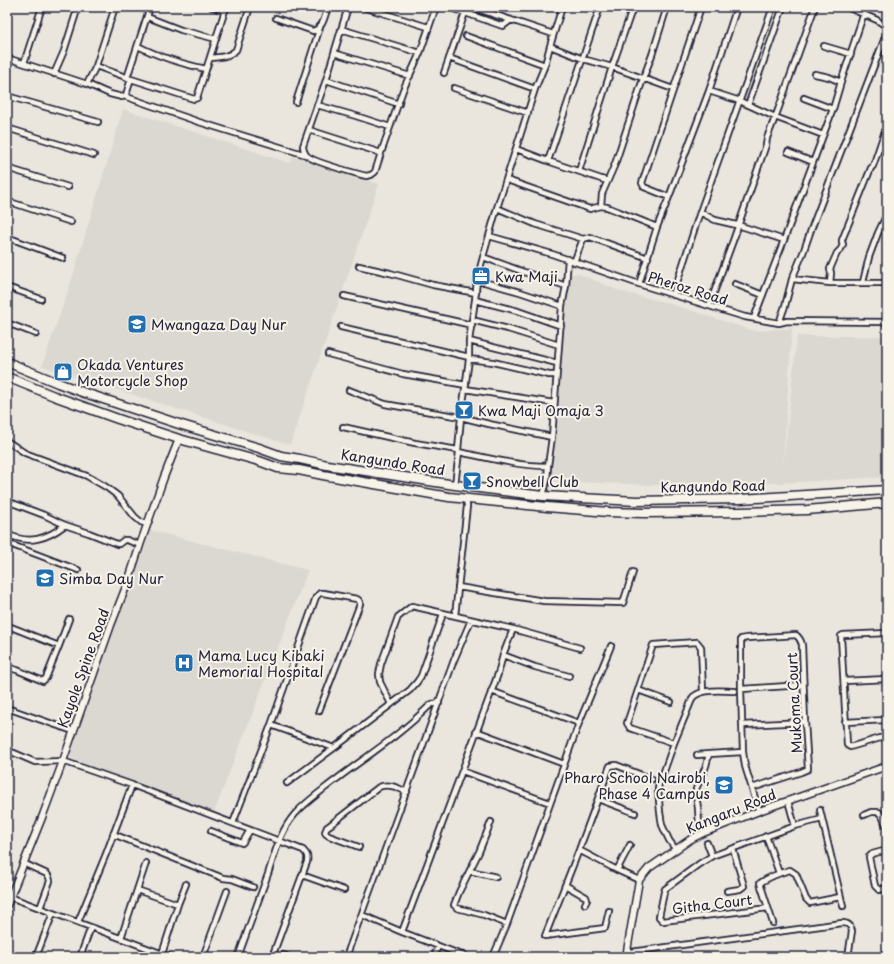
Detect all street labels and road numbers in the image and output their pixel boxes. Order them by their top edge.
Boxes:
street label: Pheroz Road [645,266,731,310]
street label: Kangundo Road [340,443,446,481]
street label: Kangundo Road [660,475,766,497]
street label: Kayole Spine Road [52,605,114,731]
street label: Mukoma Court [781,652,807,754]
street label: Kangaru Road [683,783,779,839]
street label: Githa Court [671,889,754,919]

